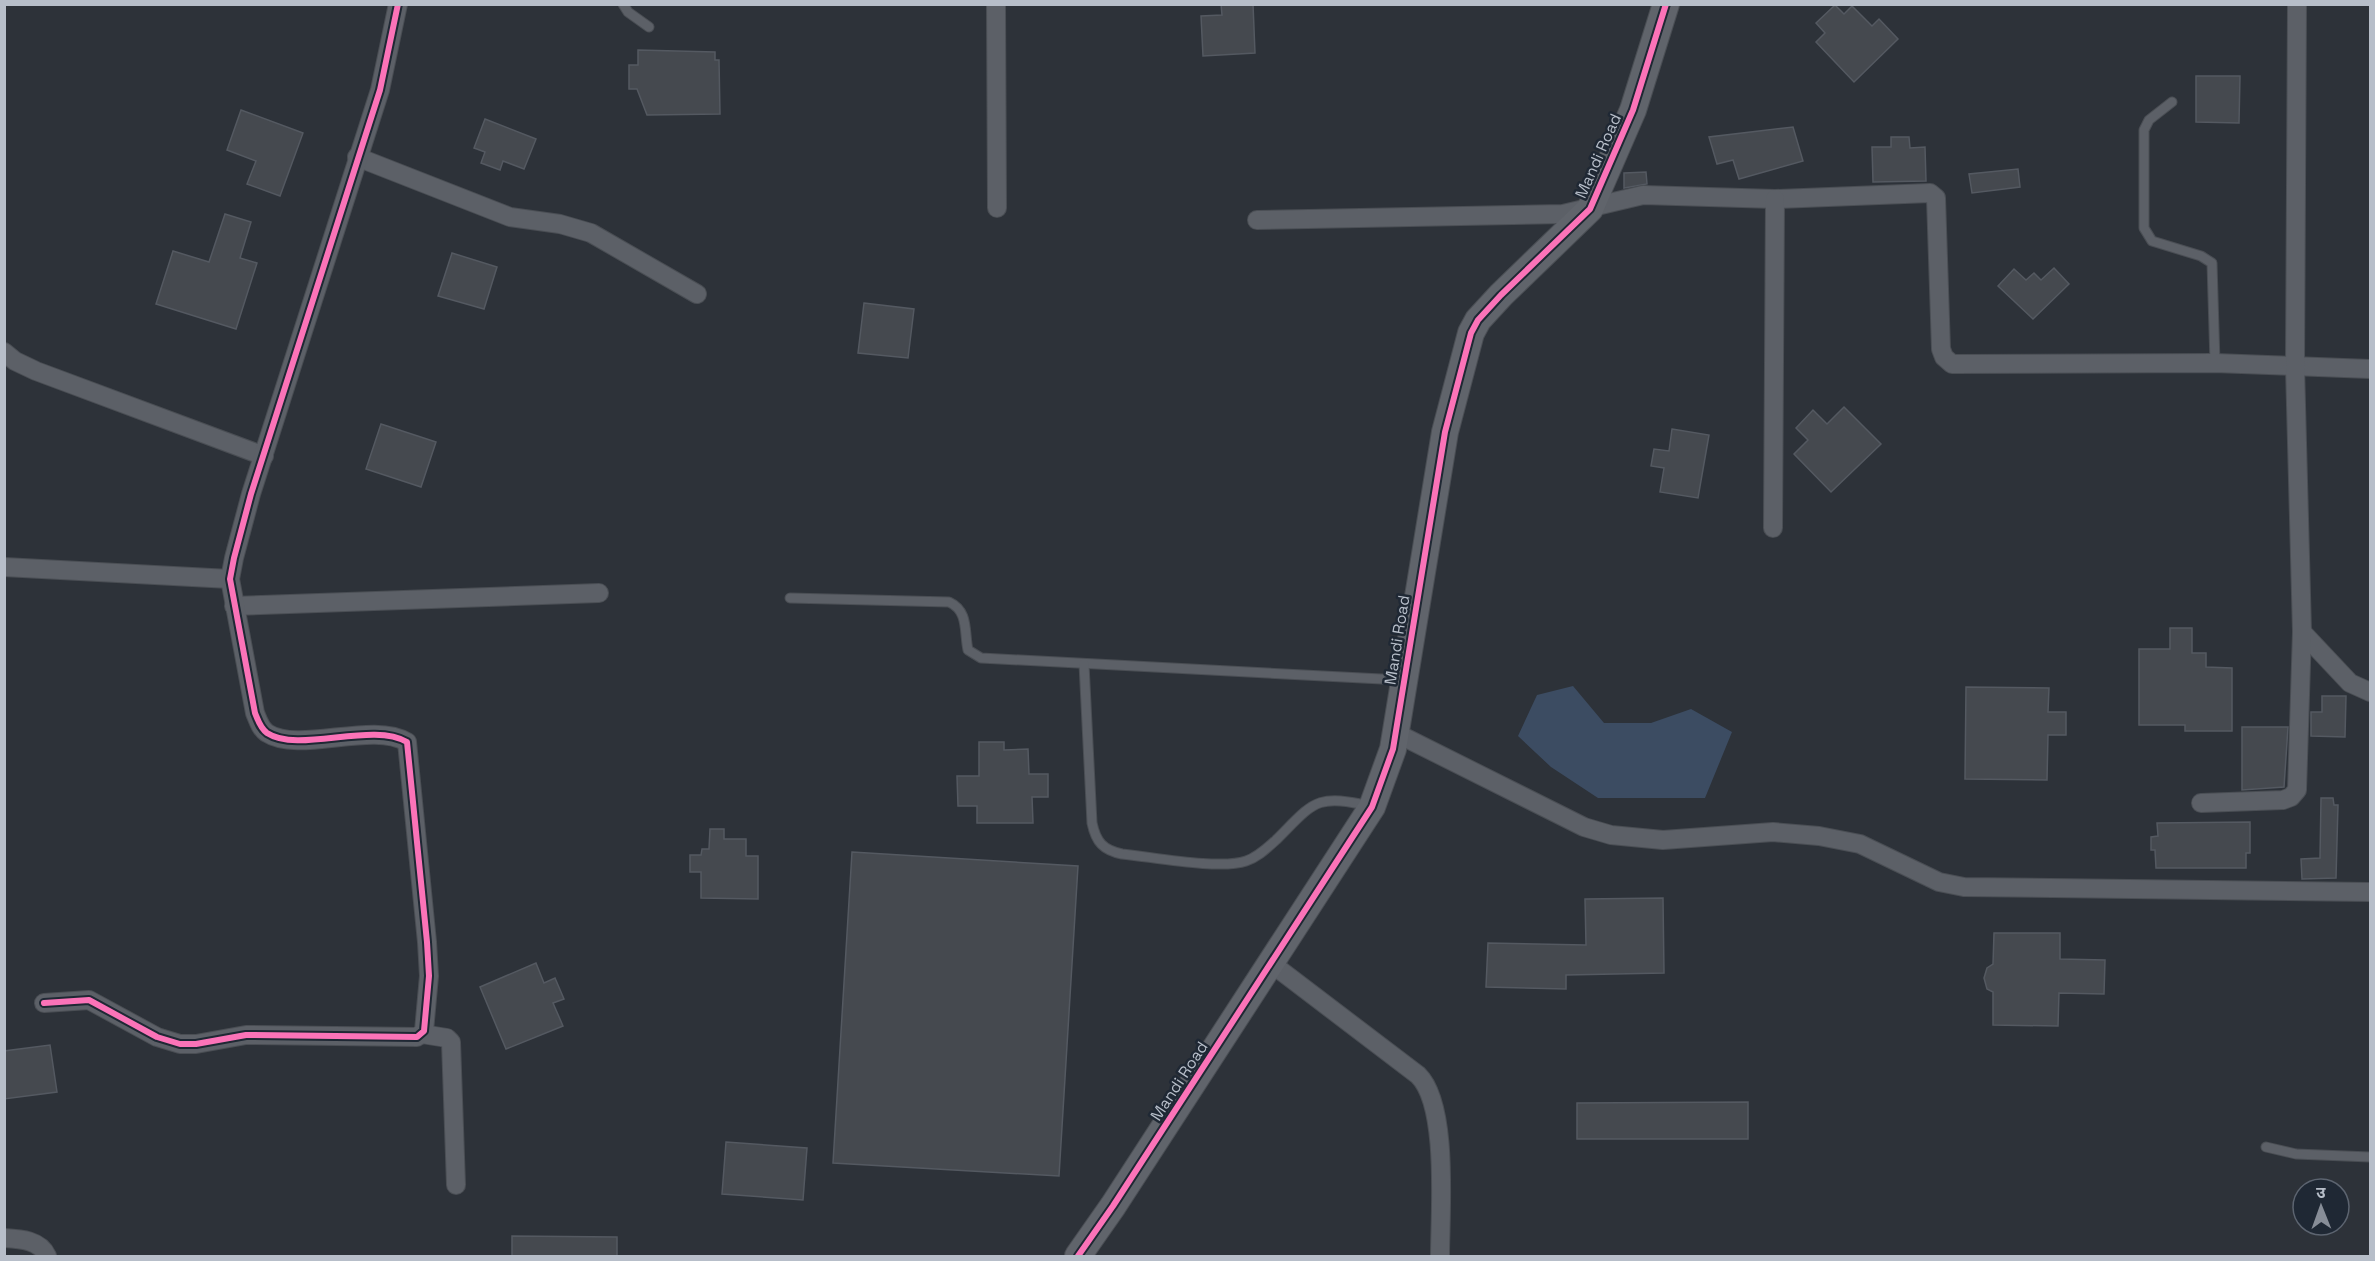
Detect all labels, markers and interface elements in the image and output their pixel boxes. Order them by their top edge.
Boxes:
street label: Mandi Road [1570,110,1626,202]
street label: Mandi Road [1380,594,1414,686]
street label: Mandi Road [1146,1037,1212,1125]
north arrow [2291,1177,2351,1237]
text: उ [2316,1182,2326,1203]

